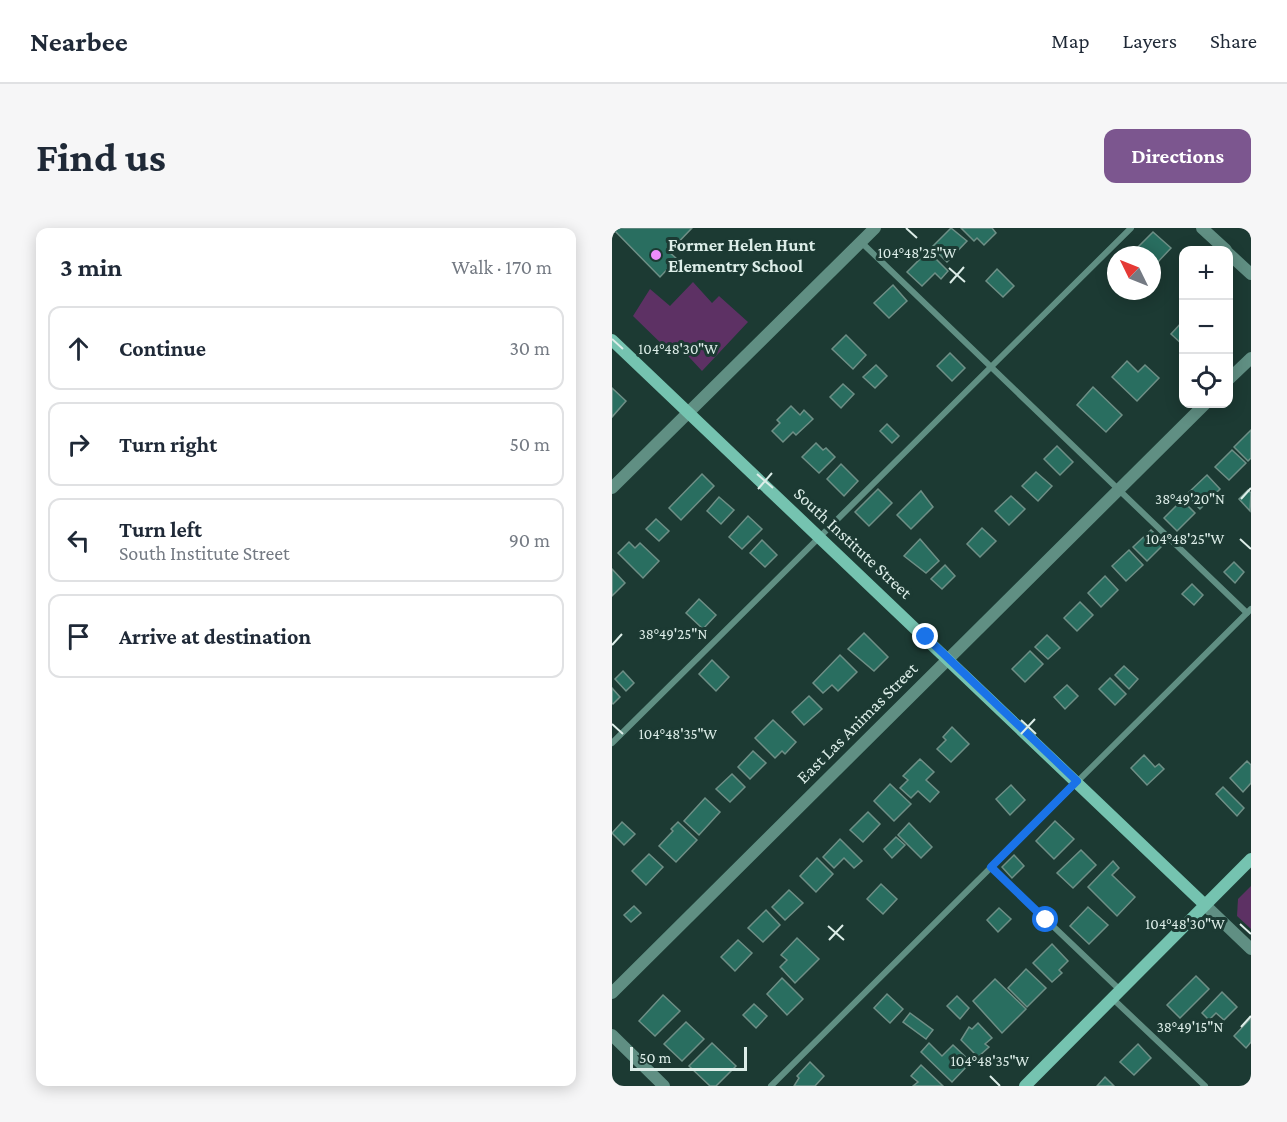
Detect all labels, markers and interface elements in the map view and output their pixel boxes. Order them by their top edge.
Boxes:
text: Nearbee [30,26,128,57]
text: Map [1051,29,1090,53]
text: Layers [1123,29,1177,53]
text: Share [1210,29,1257,53]
button: Directions [1104,129,1251,183]
text: Find us [36,133,166,180]
place label: Former Helen Hunt Elementry School [668,235,816,276]
text: 104°48'25"W [878,245,957,261]
north arrow [1107,246,1161,300]
map controls [1179,246,1233,408]
button: + [1179,246,1233,300]
marker: Former Helen Hunt Elementry School [649,248,663,262]
text: 3 min [60,253,122,282]
text: Walk · 170 m [451,256,552,278]
button: − [1179,300,1233,354]
icon: ahead [62,332,95,365]
text: Continue [119,336,206,361]
text: 30 m [509,337,550,359]
text: 104°48'30"W [638,341,718,357]
button: locate [1179,354,1233,408]
icon: right [62,428,95,461]
text: Turn right [119,432,217,457]
text: 50 m [509,433,550,455]
street label: South Institute Street [790,483,917,603]
text: 38°49'20"N [1155,491,1225,507]
text: Turn left [119,517,202,542]
icon: left [62,524,95,557]
text: 90 m [509,529,550,551]
text: 104°48'25"W [1146,531,1225,547]
text: South Institute Street [119,542,290,564]
icon: arrive [62,620,95,653]
route end [912,623,938,649]
text: Arrive at destination [119,624,311,649]
text: 38°49'25"N [639,626,707,642]
street label: East Las Animas Street [793,658,922,787]
text: 104°48'35"W [639,726,717,742]
route start [1032,906,1058,932]
text: 104°48'30"W [1145,916,1225,932]
text: 38°49'15"N [1157,1019,1223,1035]
scale bar [630,1044,747,1072]
text: 50 m [639,1049,671,1066]
text: 104°48'35"W [951,1053,1029,1069]

